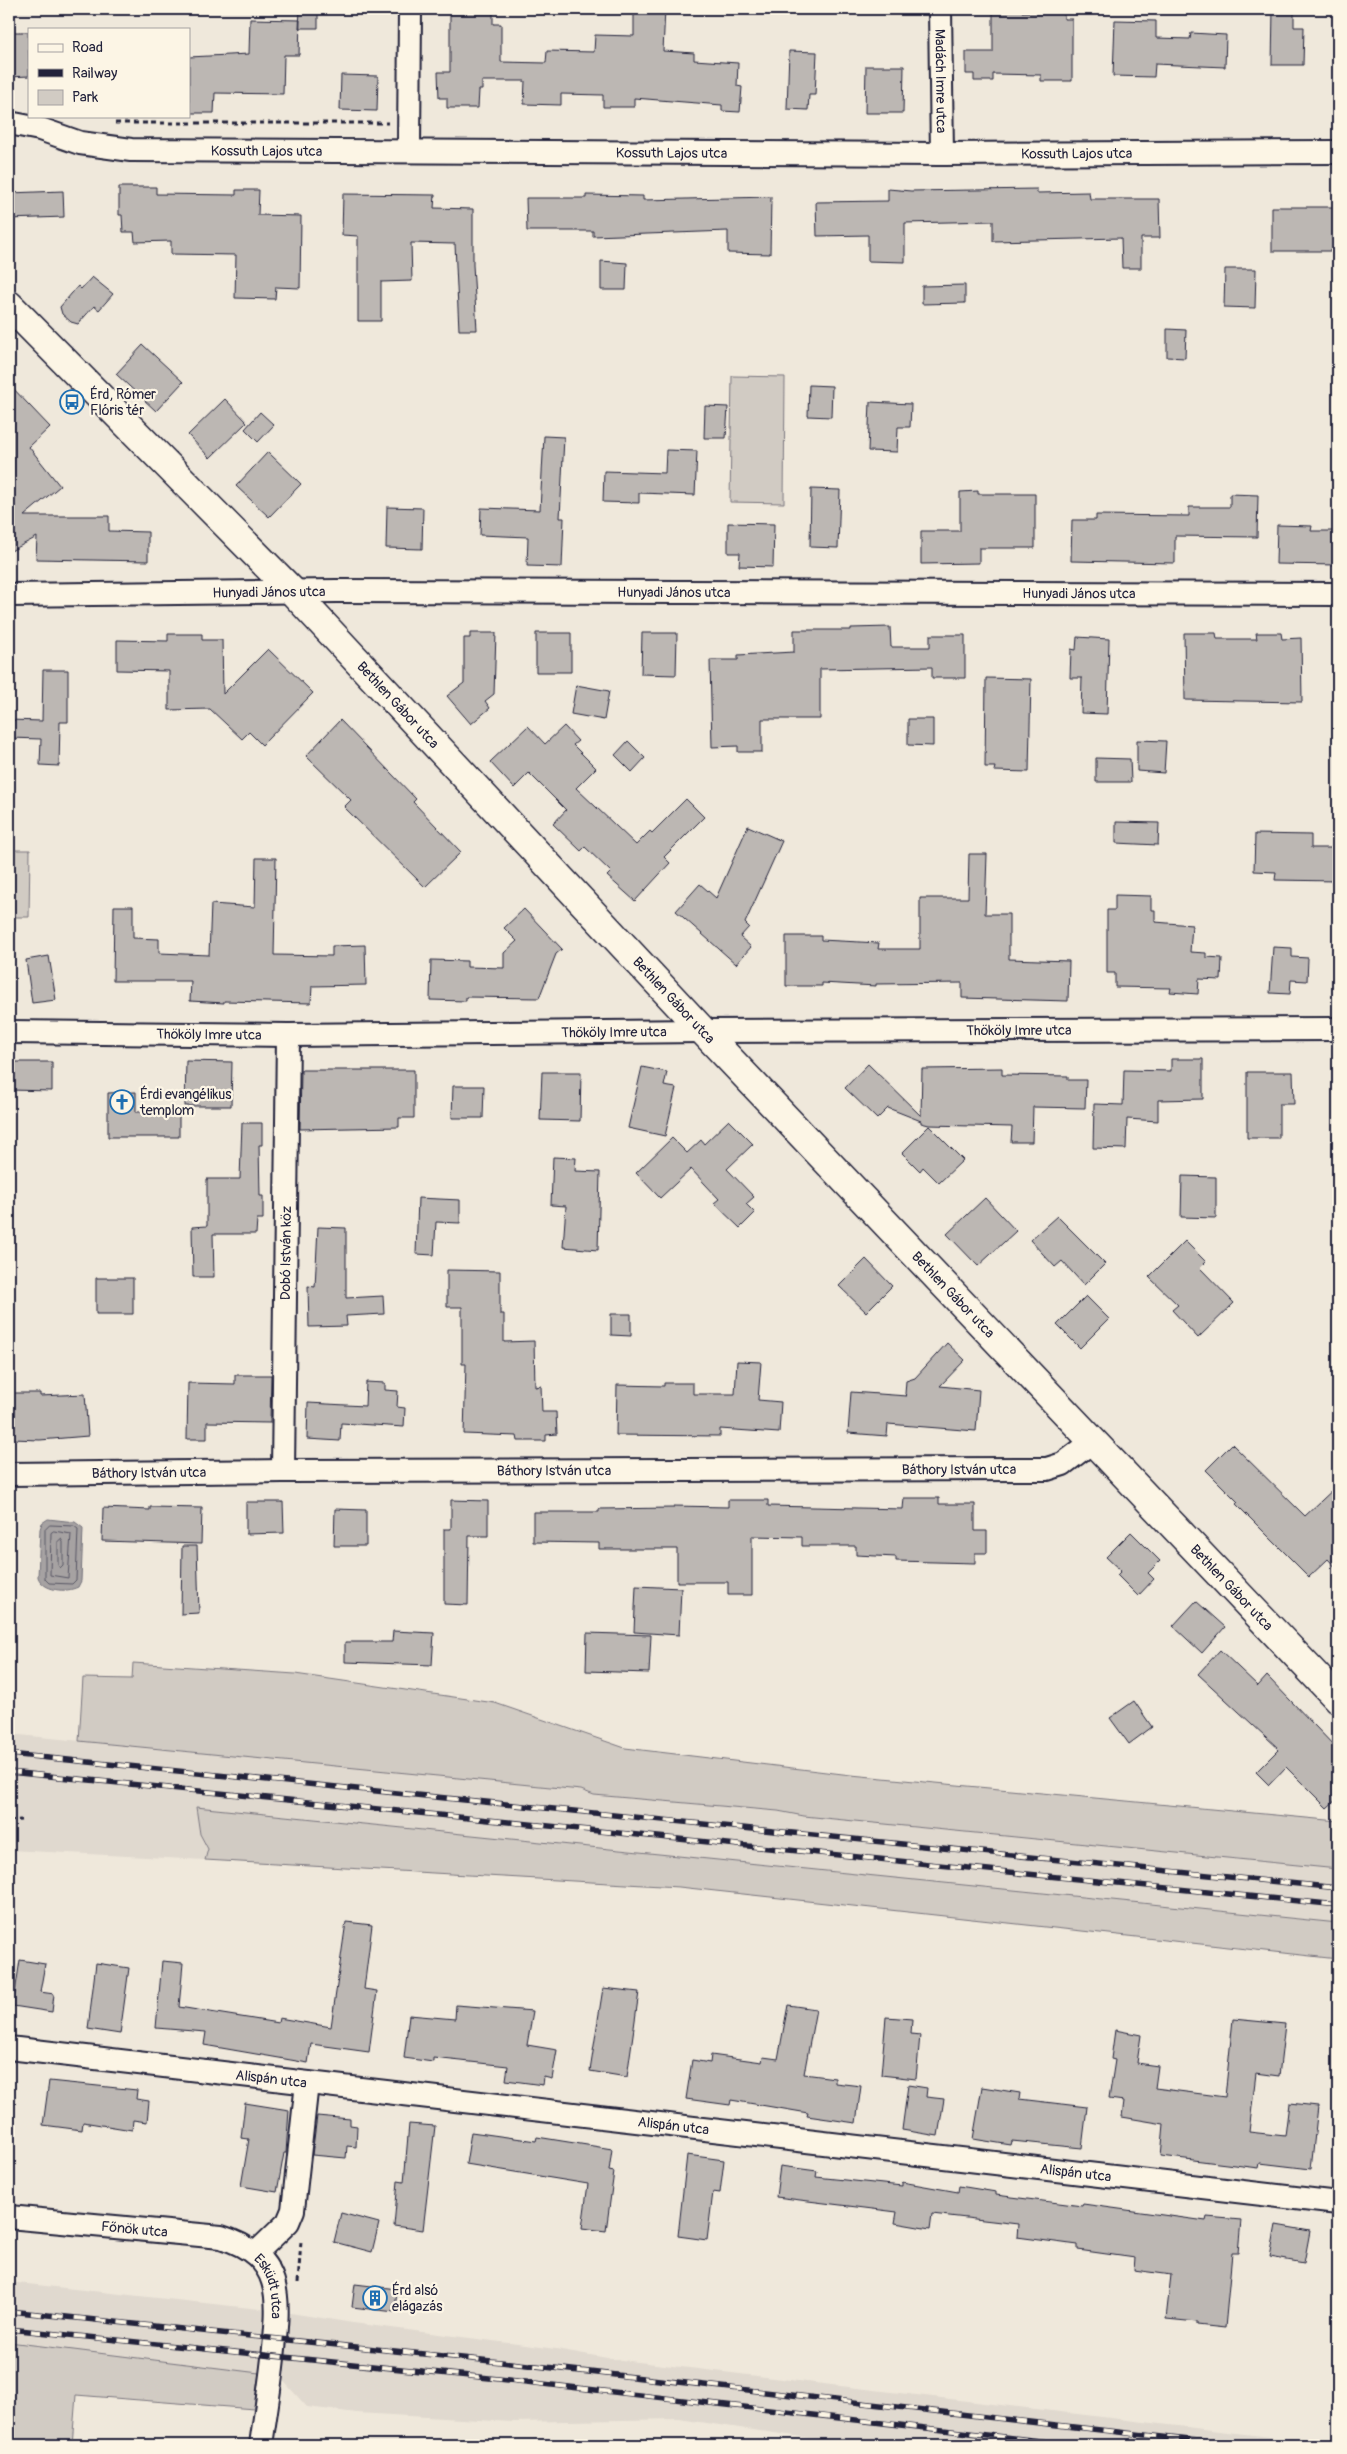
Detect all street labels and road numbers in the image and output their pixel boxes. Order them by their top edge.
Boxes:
street label: Madách Imre utca [931,29,950,133]
street label: Kossuth Lajos utca [211,142,322,160]
street label: Kossuth Lajos utca [616,144,727,162]
street label: Kossuth Lajos utca [1021,145,1132,163]
street label: Hunyadi János utca [212,583,326,602]
street label: Hunyadi János utca [617,584,731,601]
street label: Hunyadi János utca [1022,585,1136,602]
street label: Bethlen Gábor utca [353,658,443,752]
street label: Bethlen Gábor utca [629,953,718,1047]
street label: Thököly Imre utca [966,1022,1072,1039]
street label: Thököly Imre utca [561,1023,667,1041]
street label: Thököly Imre utca [156,1026,262,1044]
street label: Dobó István köz [277,1206,295,1300]
street label: Bethlen Gábor utca [908,1248,998,1342]
street label: Báthory István utca [902,1461,1016,1478]
street label: Báthory István utca [497,1462,611,1479]
street label: Báthory István utca [92,1464,206,1482]
street label: Bethlen Gábor utca [1186,1541,1276,1634]
street label: Alispán utca [235,2066,308,2092]
street label: Alispán utca [637,2113,710,2139]
street label: Alispán utca [1039,2160,1112,2186]
street label: Főnök utca [100,2218,169,2241]
street label: Esküdt utca [250,2250,285,2319]

